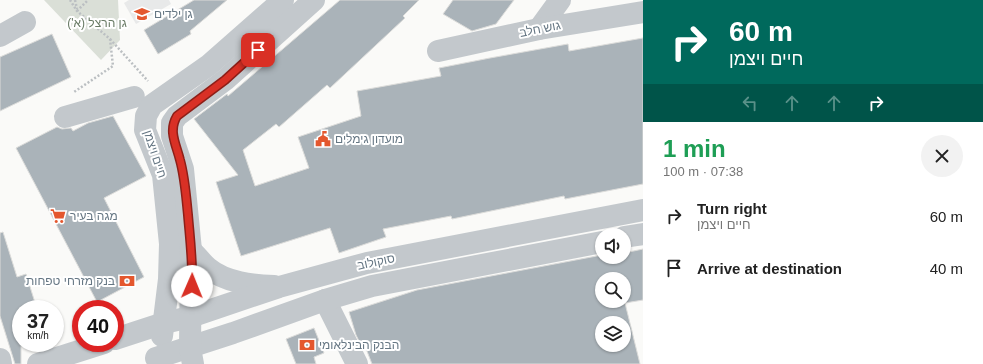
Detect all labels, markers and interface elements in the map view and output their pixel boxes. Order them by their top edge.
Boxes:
school or university icon: גן ילדים [133,5,151,23]
place label: גן ילדים [154,7,193,21]
park label: גן הרצל (א') [67,16,127,30]
icon: right [663,16,715,68]
text: 60 m [729,16,793,47]
street label: גוש חלב [518,18,562,40]
pin [241,33,275,67]
icon: arrive [247,39,269,61]
text: חיים ויצמן [729,49,803,69]
icon: left [739,92,761,114]
icon: ahead [781,92,803,114]
icon: ahead [823,92,845,114]
icon: right [865,92,887,114]
street label: חיים ויצמן [141,128,169,180]
public building icon: מועדון גימלים [314,130,332,148]
place label: מועדון גימלים [335,132,403,146]
text: 1 min [663,135,726,162]
button: close [921,135,963,177]
text: 100 m · 07:38 [663,164,743,179]
text: Turn right [697,200,767,217]
icon: right [663,205,685,227]
supermarket icon: מגה בעיר [49,207,67,225]
text: 60 m [930,208,963,225]
place label: מגה בעיר [70,209,118,223]
text: חיים ויצמן [697,217,751,232]
map controls [595,228,631,352]
button: sound [595,228,631,264]
street label: סוקולוב [356,251,396,273]
icon: arrive [663,257,685,279]
text: Arrive at destination [697,260,842,277]
text: 40 m [930,260,963,277]
position arrow [171,265,213,307]
bank icon: בנק מזרחי טפחות [118,272,136,290]
button: search [595,272,631,308]
place label: בנק מזרחי טפחות [26,274,115,288]
speed limit sign: 40 [72,300,124,352]
text: 37 [27,310,49,332]
button: layers [595,316,631,352]
text: km/h [27,330,49,341]
bank icon: הבנק הבינלאומי [298,336,316,354]
place label: הבנק הבינלאומי [319,338,399,352]

